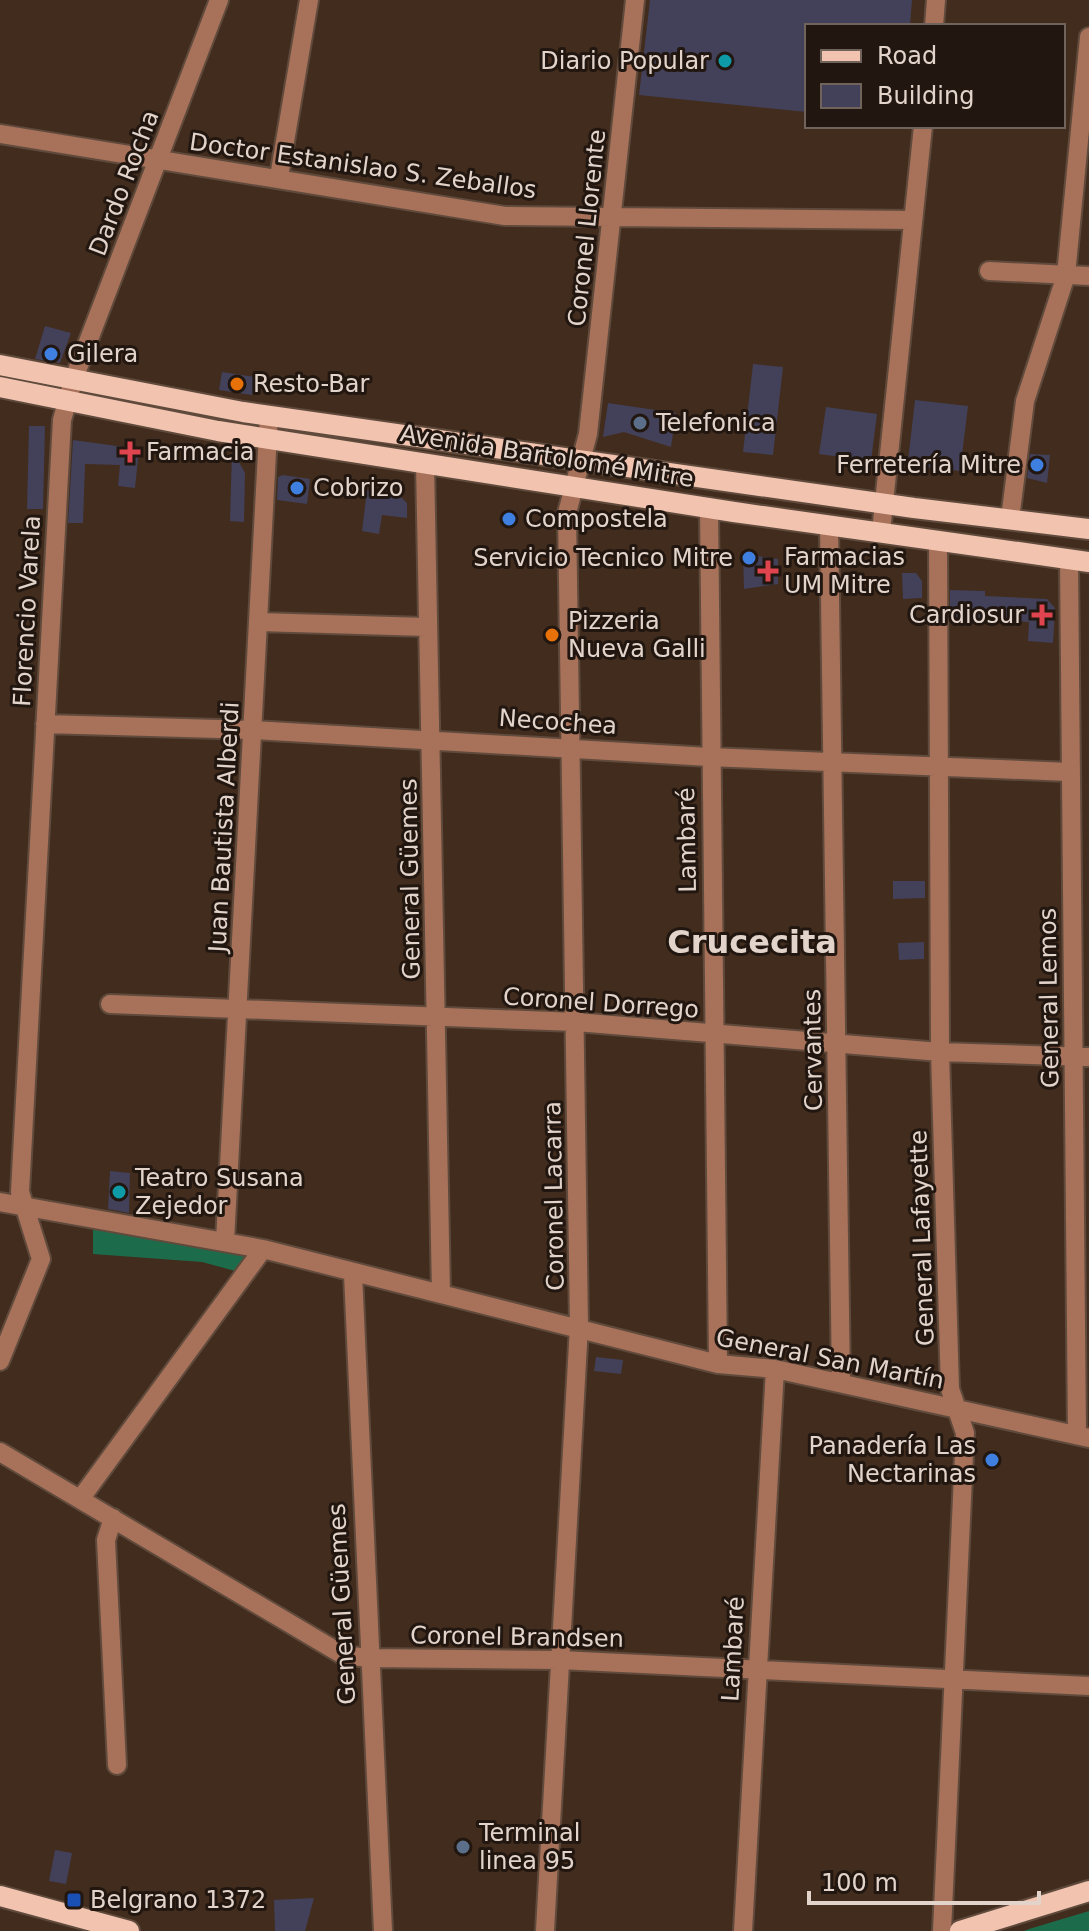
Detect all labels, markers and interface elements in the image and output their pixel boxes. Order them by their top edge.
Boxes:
legend [805,24,1065,128]
text: Road [877,42,937,70]
place label: Diario Popular [540,47,709,75]
marker: Diario Popular [716,52,734,70]
text: Building [877,82,974,110]
street label: Dardo Rocha [83,106,165,260]
street label: Doctor Estanislao S. Zeballos [188,128,538,204]
street label: Coronel Llorente [563,128,611,328]
place label: Gilera [67,340,138,368]
marker: Gilera [42,345,60,363]
place label: Resto-Bar [253,370,369,398]
marker: Resto-Bar [228,375,246,393]
place label: Telefonica [655,409,776,437]
marker: Telefonica [631,414,649,432]
street label: Avenida Bartolomé Mitre [398,419,696,493]
place label: Farmacia [146,438,254,466]
marker: Farmacia [121,443,139,461]
place label: Ferretería Mitre [836,451,1021,479]
marker: Ferretería Mitre [1028,456,1046,474]
place label: Cobrizo [313,474,404,502]
marker: Cobrizo [288,479,306,497]
place label: Compostela [525,505,668,533]
marker: Compostela [500,510,518,528]
street label: Florencio Varela [8,515,46,707]
place label: Farmacias UM Mitre [784,543,905,599]
place label: Servicio Tecnico Mitre [473,544,733,572]
marker: Servicio Tecnico Mitre [740,549,758,567]
marker: Farmacias UM Mitre [759,562,777,580]
place label: Cardiosur [909,601,1024,629]
marker: Cardiosur [1031,604,1053,626]
place label: Pizzeria Nueva Galli [568,607,706,663]
marker: Pizzeria Nueva Galli [543,626,561,644]
street label: Juan Bautista Alberdi [203,701,245,955]
street label: Necochea [498,704,618,740]
street label: General Güemes [394,778,426,980]
street label: Lambaré [672,787,702,893]
street label: General Lemos [1033,908,1065,1088]
district label: Crucecita [667,923,837,961]
street label: Coronel Dorrego [502,982,700,1024]
street label: Cervantes [798,989,828,1111]
street label: Coronel Lacarra [538,1101,570,1291]
street label: General Lafayette [904,1130,940,1346]
place label: Teatro Susana Zejedor [134,1164,304,1220]
marker: Teatro Susana Zejedor [110,1183,128,1201]
street label: General San Martín [714,1323,946,1395]
place label: Panadería Las Nectarinas [809,1432,976,1488]
marker: Panadería Las Nectarinas [983,1451,1001,1469]
street label: General Güemes [323,1503,361,1705]
street label: Lambaré [716,1596,750,1702]
street label: Coronel Brandsen [410,1621,624,1653]
place label: Terminal linea 95 [478,1819,580,1875]
marker: Terminal linea 95 [454,1838,472,1856]
scale bar [809,1855,1039,1905]
text: 100 m [821,1869,898,1897]
place label: Belgrano 1372 [90,1886,266,1914]
marker: Belgrano 1372 [65,1891,83,1909]

